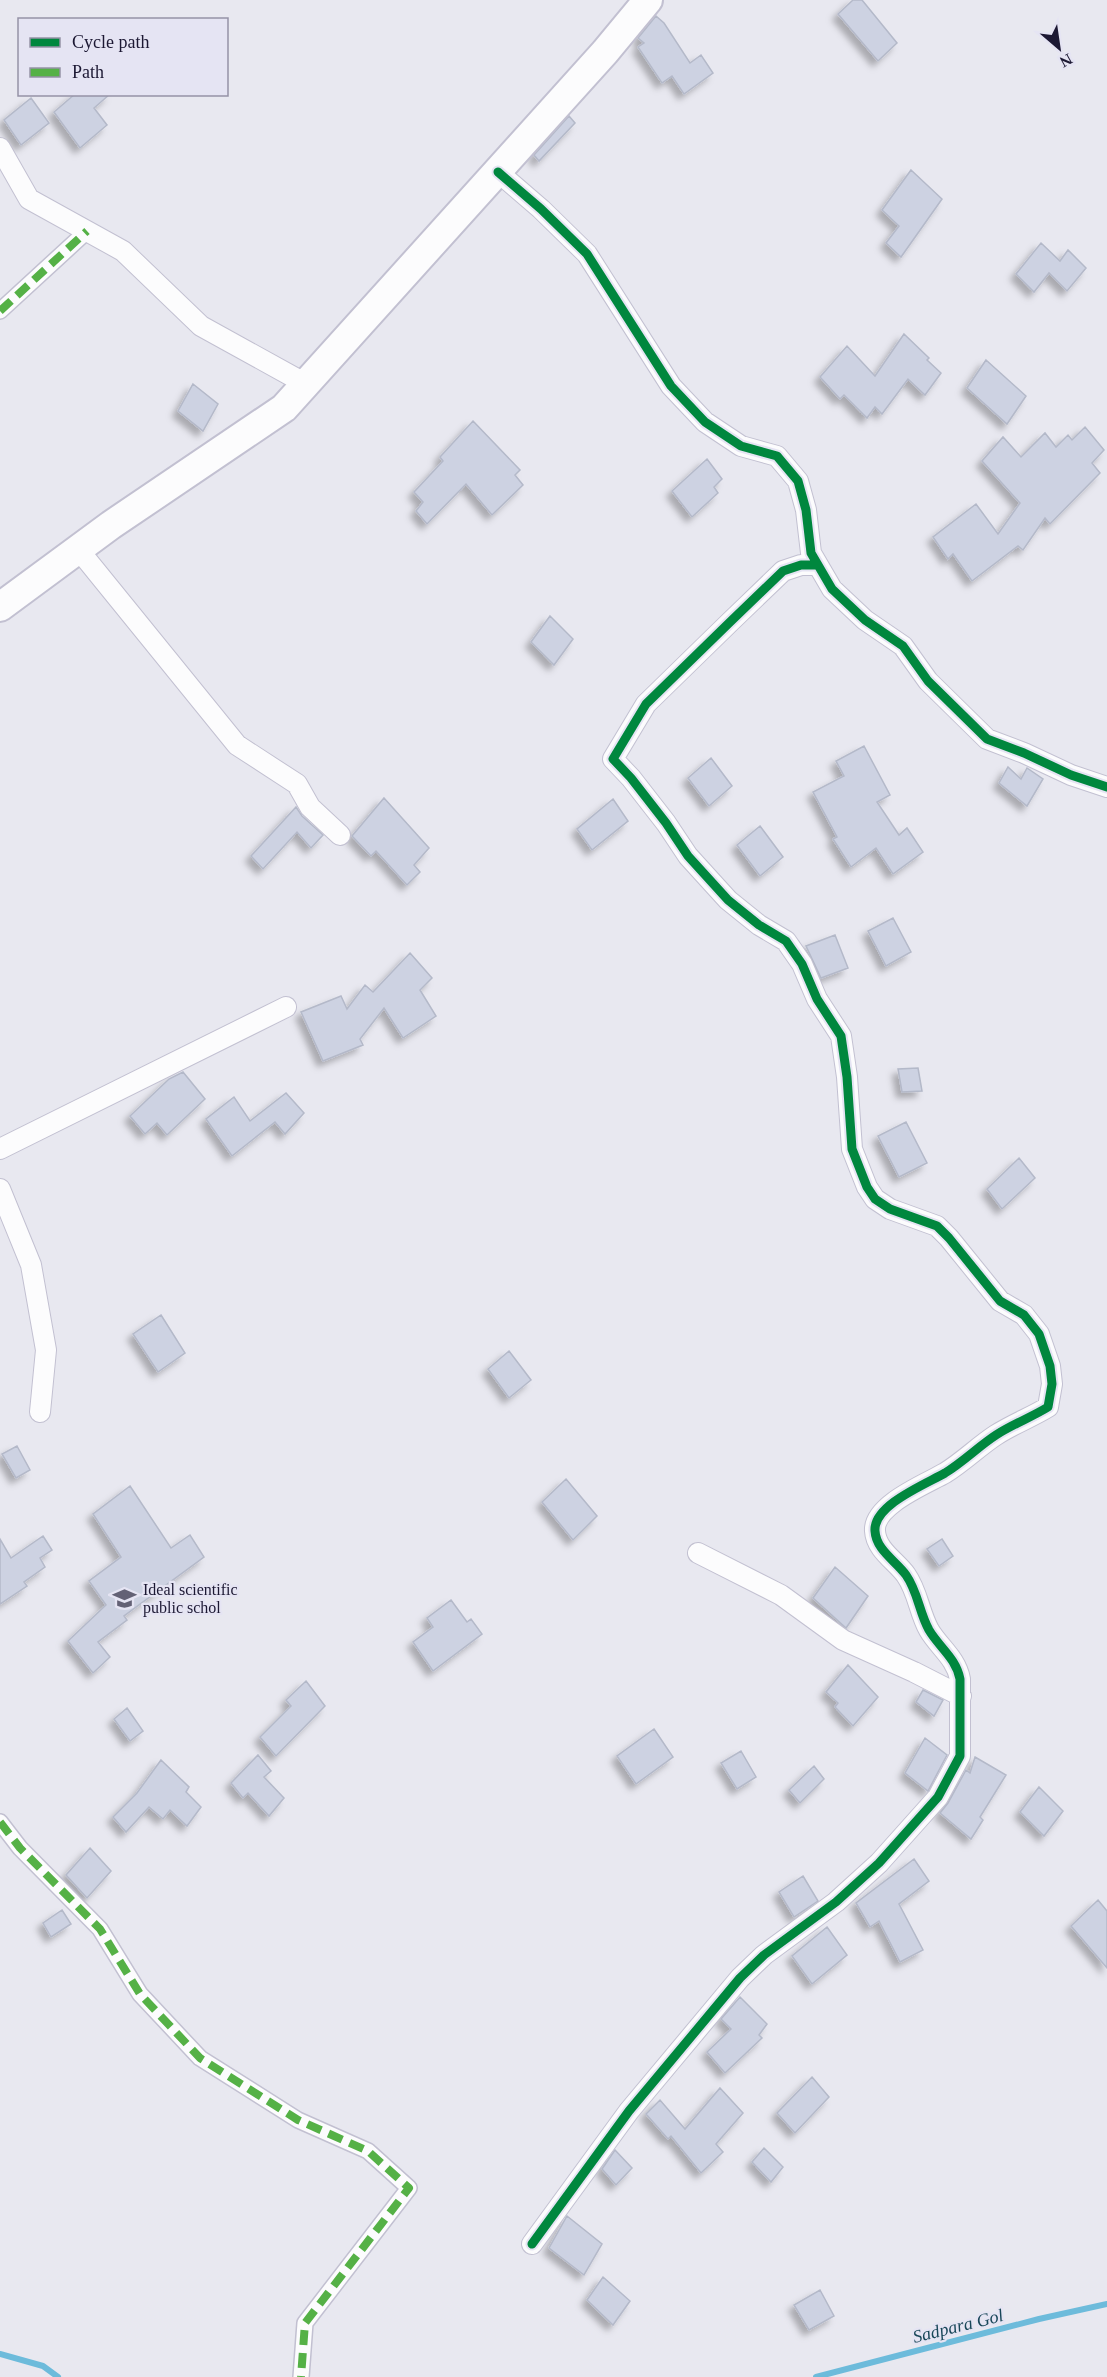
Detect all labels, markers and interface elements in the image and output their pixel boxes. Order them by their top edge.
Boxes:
legend [18,18,228,96]
north arrow [1029,18,1089,78]
text: Cycle path [72,32,149,52]
text: N [1056,50,1075,71]
text: Path [72,62,104,82]
place label: Ideal scientific public schol [143,1581,238,1617]
school or university icon: Ideal scientific public schol [112,1585,138,1611]
water label: Sadpara Gol [911,2305,1005,2347]

